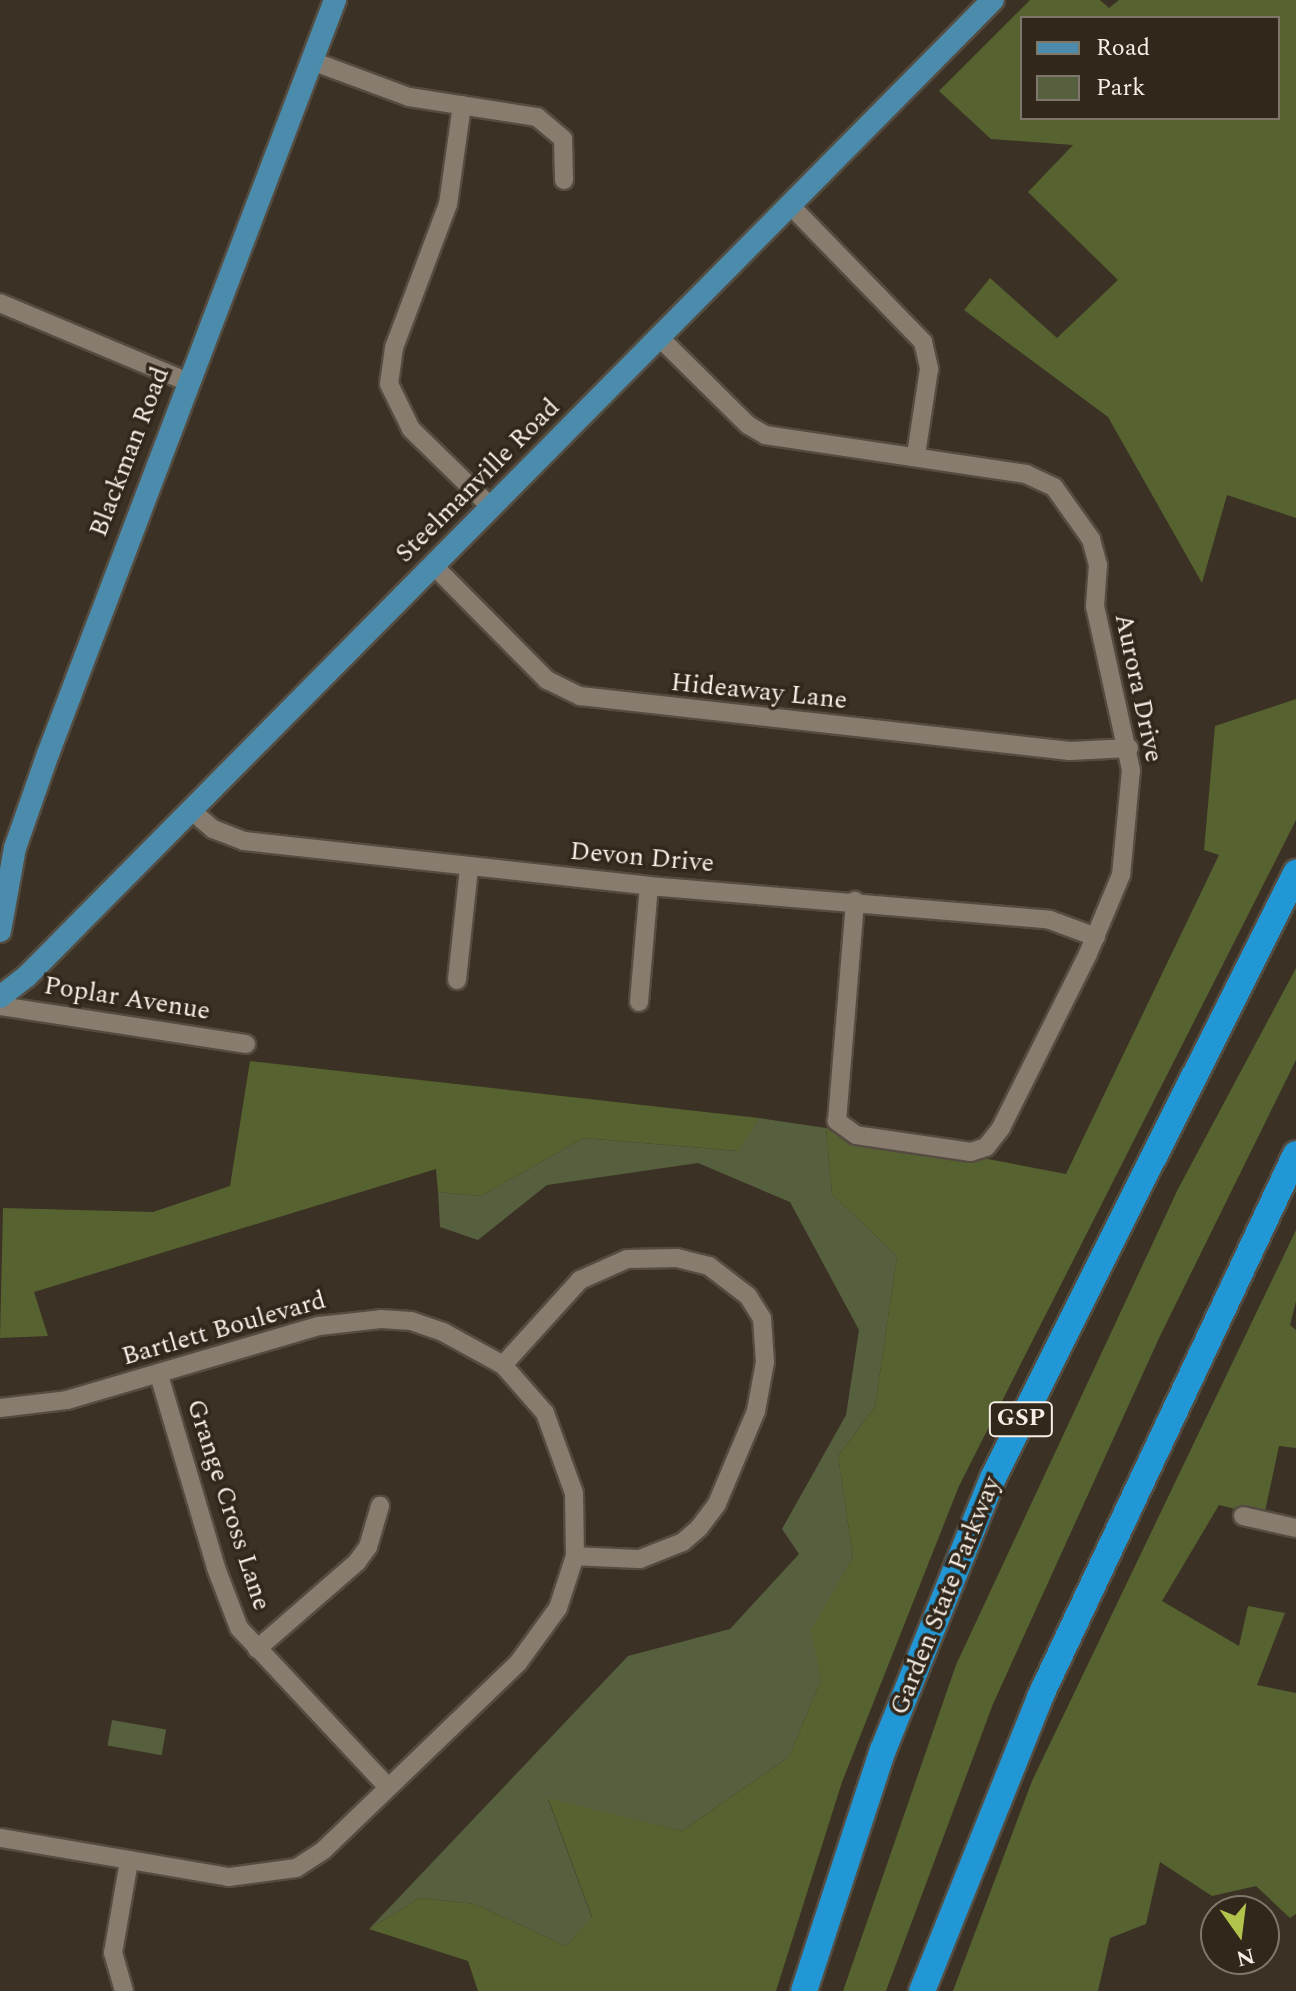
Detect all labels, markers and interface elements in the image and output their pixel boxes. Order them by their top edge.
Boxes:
legend [1020,16,1280,120]
text: Road [1096,30,1150,66]
text: Park [1096,70,1146,106]
street label: Blackman Road [83,363,177,541]
street label: Steelmanville Road [389,392,567,570]
street label: Aurora Drive [1107,611,1169,765]
street label: Hideaway Lane [669,667,849,717]
street label: Devon Drive [569,836,715,880]
street label: Poplar Avenue [42,970,212,1028]
street label: Bartlett Boulevard [118,1285,330,1373]
street label: Grange Cross Lane [179,1396,277,1614]
road number: GSP [987,1399,1055,1439]
street label: Garden State Parkway [884,1472,1008,1720]
north arrow [1200,1895,1280,1975]
text: N [1233,1939,1258,1975]

